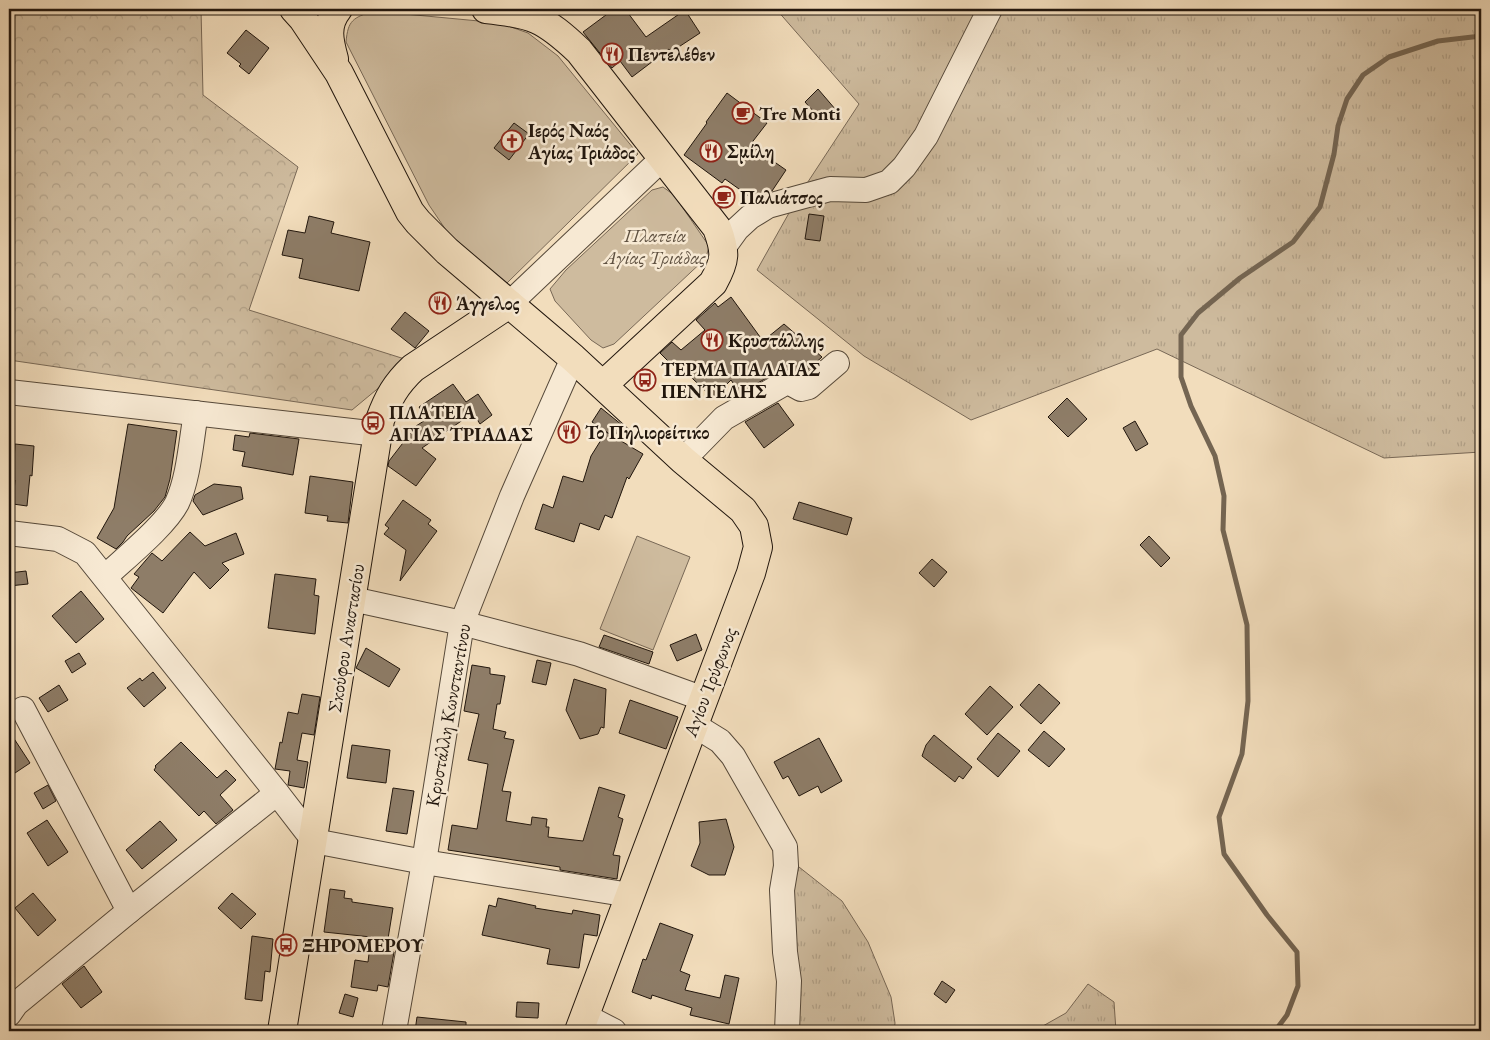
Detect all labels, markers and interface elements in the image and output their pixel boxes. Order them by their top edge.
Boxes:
restaurant icon: Πεντελέθεν [600,42,624,66]
place label: Πεντελέθεν [628,42,715,67]
cafe icon: Tre Monti [731,101,755,125]
place label: Tre Monti [759,101,841,126]
place label: Ιερός Ναός Αγίας Τριάδος [527,118,635,165]
church icon: Ιερός Ναός Αγίας Τριάδος [500,129,524,153]
restaurant icon: Σμίλη [699,139,723,163]
place label: Σμίλη [727,139,775,164]
cafe icon: Παλιάτσος [712,185,736,209]
place label: Παλιάτσος [740,185,823,210]
park label: Πλατεία Αγίας Τριάδας [602,223,706,270]
restaurant icon: Άγγελος [428,291,452,315]
place label: Άγγελος [455,291,520,316]
restaurant icon: Κρυστάλλης [700,328,724,352]
place label: Κρυστάλλης [728,328,824,353]
place label: ΤΕΡΜΑ ΠΑΛΑΙΑΣ ΠΕΝΤΕΛΗΣ [661,357,821,404]
bus stop icon: ΤΕΡΜΑ ΠΑΛΑΙΑΣ ΠΕΝΤΕΛΗΣ [633,368,657,392]
place label: ΠΛΑΤΕΙΑ ΑΓΙΑΣ ΤΡΙΑΔΑΣ [388,400,533,447]
bus stop icon: ΠΛΑΤΕΙΑ ΑΓΙΑΣ ΤΡΙΑΔΑΣ [361,411,385,435]
restaurant icon: Το Πηλιορείτικο [557,420,581,444]
place label: Το Πηλιορείτικο [585,420,709,445]
street label: Σκούφου Αναστασίου [322,562,370,714]
street label: Κρυστάλλη Κωνσταντίνου [420,622,476,808]
street label: Αγίου Τρύφωνος [677,624,742,741]
bus stop icon: ΞΗΡΟΜΕΡΟΥ [274,933,298,957]
place label: ΞΗΡΟΜΕΡΟΥ [302,933,424,958]

